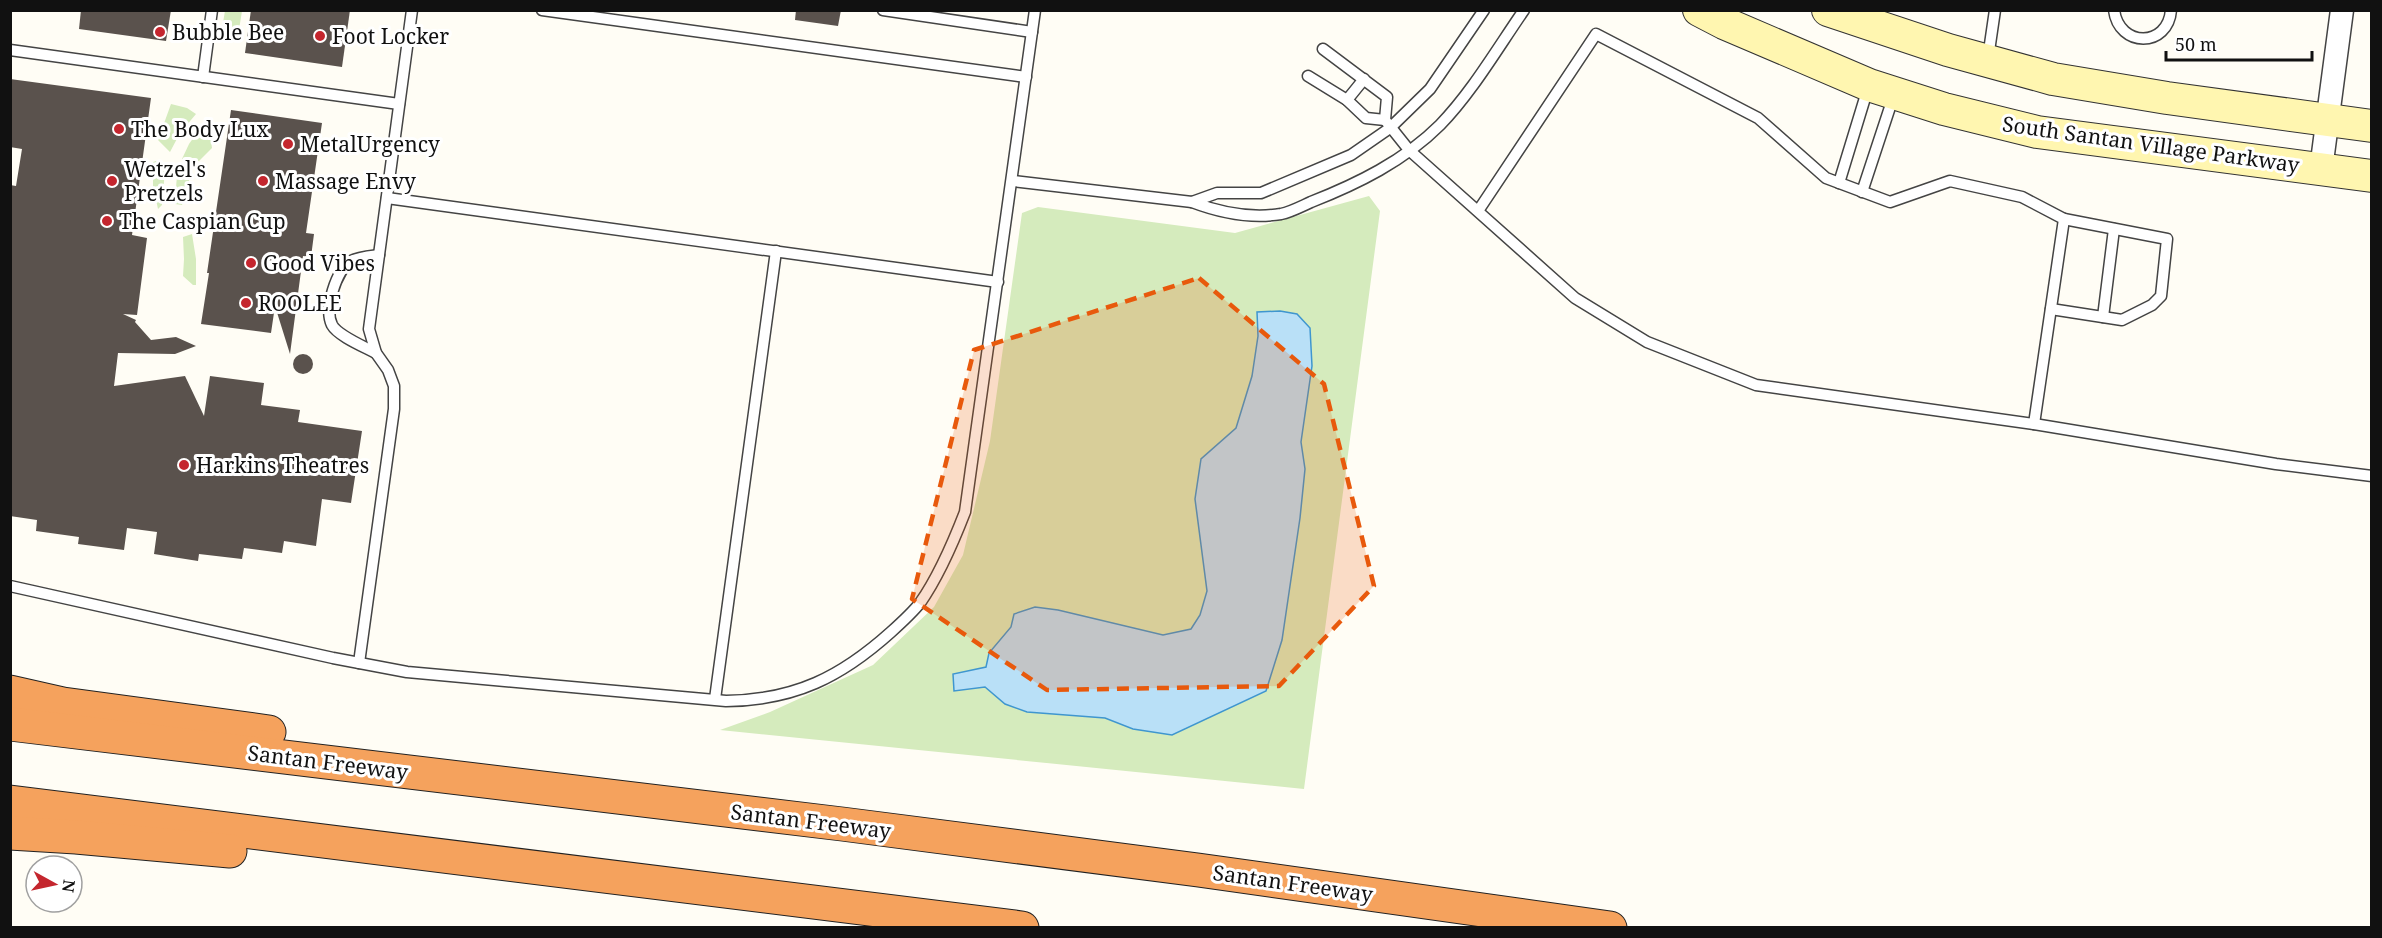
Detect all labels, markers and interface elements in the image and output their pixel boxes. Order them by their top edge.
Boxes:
place label: Bubble Bee [172,18,284,46]
place label: Foot Locker [332,22,449,50]
scale bar [2166,24,2312,62]
marker: Bubble Bee [153,25,167,39]
marker: Foot Locker [313,29,327,43]
text: 50 m [2175,32,2217,56]
street label: South Santan Village Parkway [2001,109,2302,179]
place label: The Body Lux [131,115,269,143]
marker: The Body Lux [112,122,126,136]
place label: MetalUrgency [300,130,440,158]
marker: MetalUrgency [281,137,295,151]
place label: Wetzel's Pretzels [124,155,206,207]
place label: Massage Envy [275,167,416,195]
marker: Wetzel's Pretzels [105,174,119,188]
marker: Massage Envy [256,174,270,188]
place label: The Caspian Cup [119,207,286,235]
marker: The Caspian Cup [100,214,114,228]
place label: Good Vibes [263,249,375,277]
marker: Good Vibes [244,256,258,270]
place label: ROOLEE [258,289,342,317]
marker: ROOLEE [239,296,253,310]
place label: Harkins Theatres [196,451,369,479]
marker: Harkins Theatres [177,458,191,472]
street label: Santan Freeway [246,738,410,786]
street label: Santan Freeway [729,797,893,845]
north arrow [24,854,84,914]
street label: Santan Freeway [1211,858,1375,908]
text: N [57,878,81,894]

